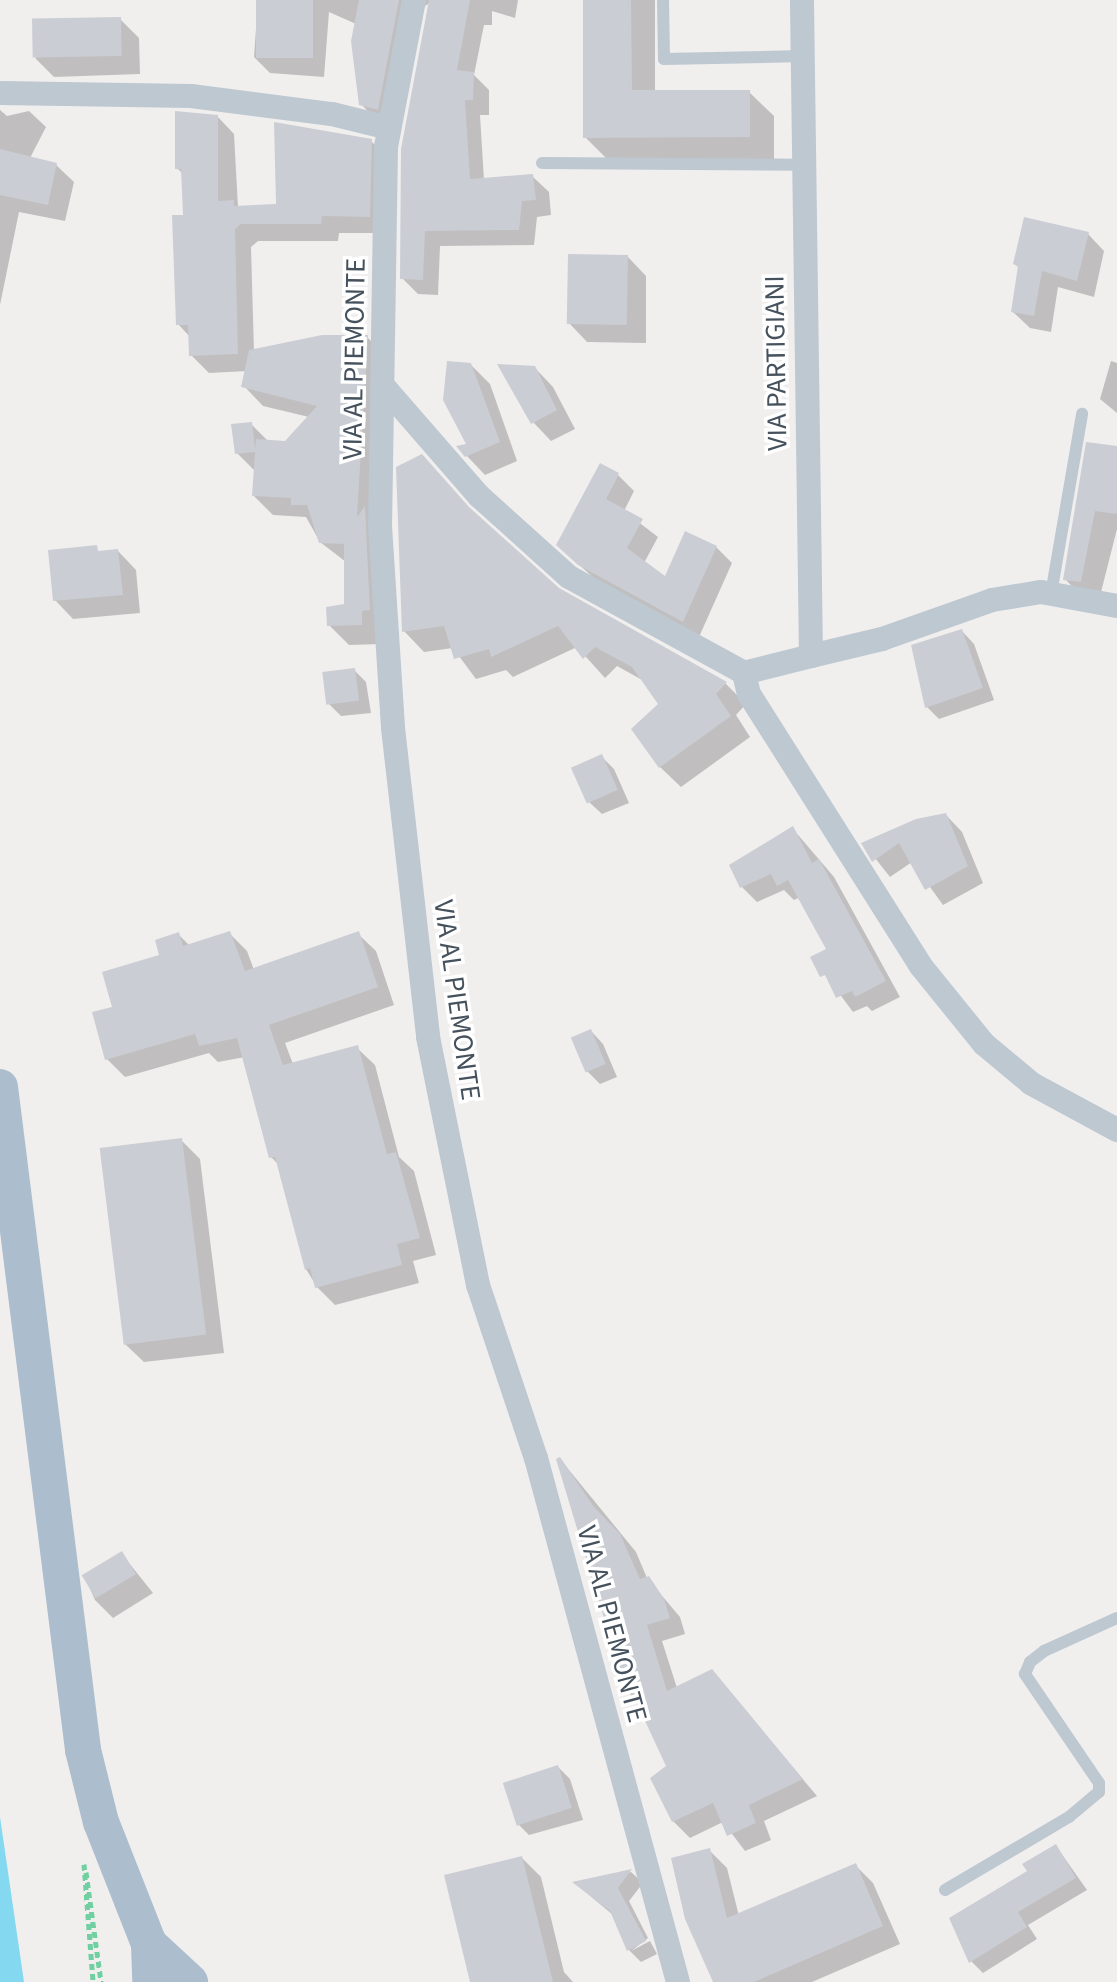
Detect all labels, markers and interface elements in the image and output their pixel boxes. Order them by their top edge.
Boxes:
street label: VIA AL PIEMONTE [335,258,373,460]
street label: VIA PARTIGIANI [758,275,794,451]
street label: VIA AL PIEMONTE [426,898,488,1102]
street label: VIA AL PIEMONTE [570,1522,654,1726]

